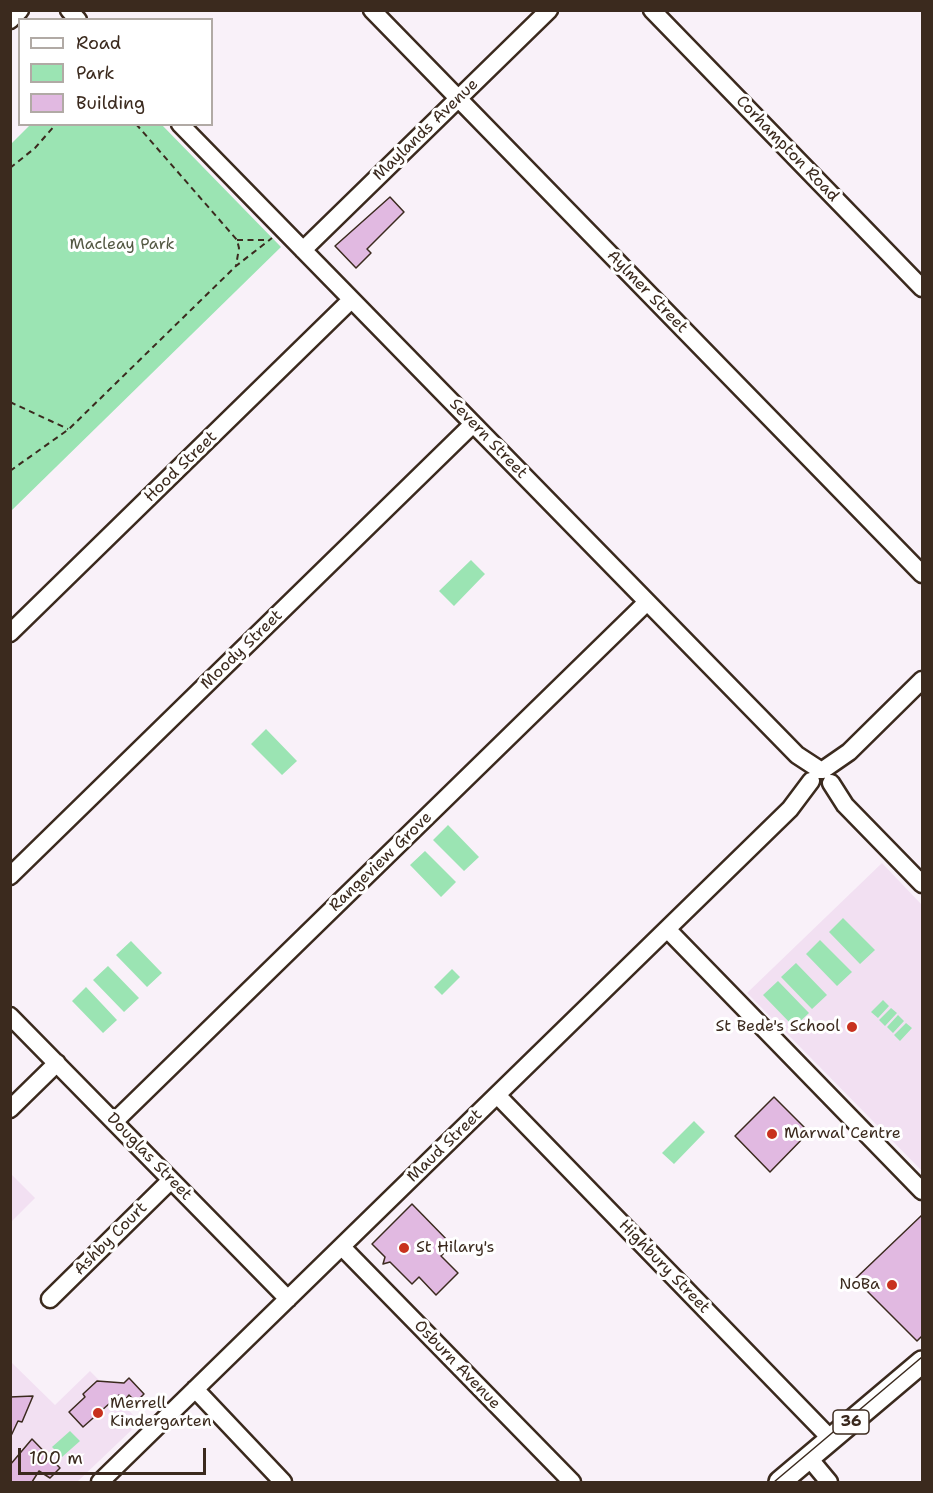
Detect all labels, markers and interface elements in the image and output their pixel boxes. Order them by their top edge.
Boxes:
legend [18,18,213,126]
text: Road [76,31,121,55]
text: Park [76,61,115,85]
street label: Maylands Avenue [370,75,482,185]
text: Building [76,91,145,115]
street label: Corhampton Road [731,92,843,206]
park label: Macleay Park [69,235,175,255]
street label: Aylmer Street [603,246,691,338]
street label: Severn Street [445,395,531,483]
street label: Hood Street [141,428,221,506]
street label: Moody Street [197,606,287,694]
street label: Rangeview Grove [326,808,436,916]
place label: St Bede's School [715,1017,840,1037]
marker: St Bede's School [845,1020,859,1034]
street label: Maud Street [403,1105,487,1187]
street label: Douglas Street [102,1109,196,1205]
place label: Marwal Centre [784,1124,901,1144]
marker: Marwal Centre [765,1127,779,1141]
street label: Ashby Court [70,1198,152,1280]
street label: Highbury Street [614,1216,714,1318]
place label: St Hilary's [416,1238,494,1258]
marker: St Hilary's [397,1241,411,1255]
place label: NoBa [839,1275,880,1295]
marker: NoBa [885,1278,899,1292]
street label: Osburn Avenue [410,1317,504,1413]
place label: Merrell Kindergarten [110,1394,212,1432]
marker: Merrell Kindergarten [91,1406,105,1420]
road number: 36 [833,1410,869,1434]
scale bar [21,1436,208,1474]
text: 100 m [29,1446,83,1470]

